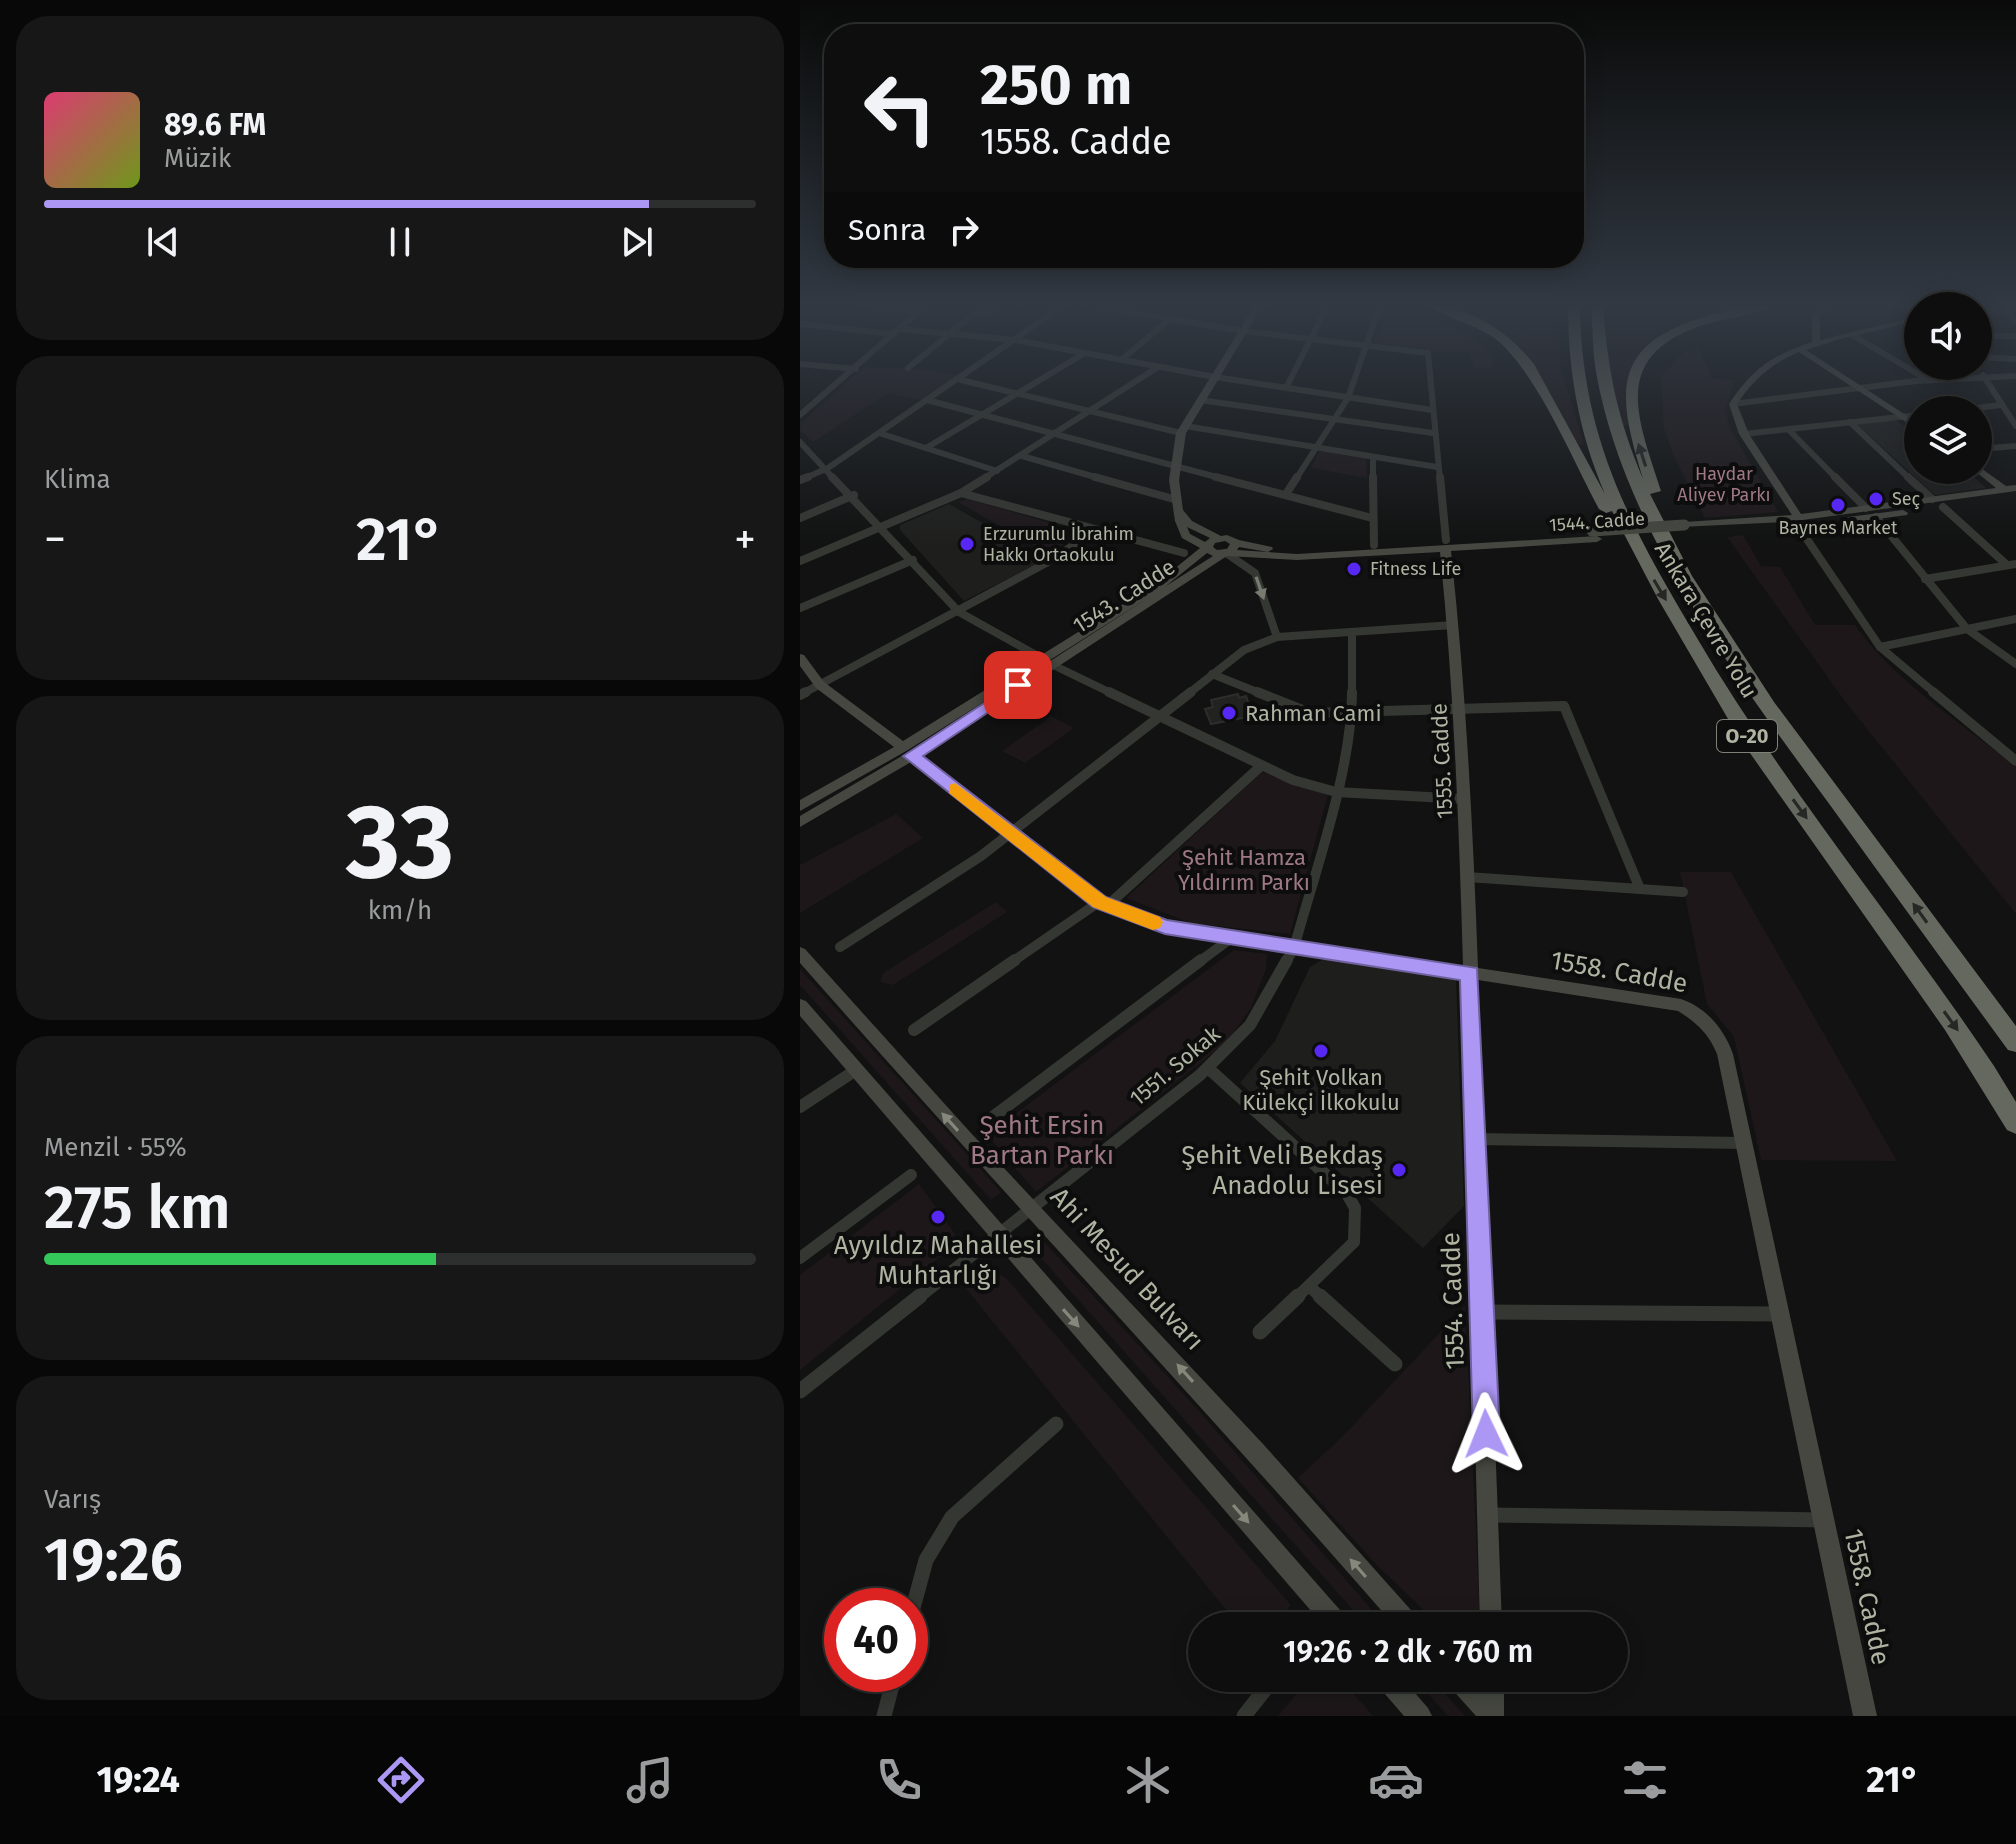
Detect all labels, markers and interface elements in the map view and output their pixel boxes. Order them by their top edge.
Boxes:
text: 250 m [980,52,1132,119]
icon: left [848,56,952,160]
text: 89.6 FM [164,107,266,143]
text: 1558. Cadde [980,120,1172,164]
text: Müzik [164,143,231,174]
icon: right [942,208,986,252]
text: Sonra [848,212,926,248]
icon: previous [141,220,185,264]
icon: pause [378,220,422,264]
icon: next [615,220,659,264]
map controls [1904,292,1992,484]
button: sound [1904,292,1992,380]
button: layers [1904,396,1992,484]
one-way arrow [1635,443,1648,467]
park label: Haydar Aliyev Parkı [1677,463,1771,506]
text: Klima [44,464,111,495]
place label: Seç [1892,488,1921,510]
marker: Seç [1867,490,1885,508]
marker: Baynes Market [1829,496,1847,514]
text: 21° [356,504,444,576]
street label: 1544. Cadde [1548,508,1646,536]
text: − [44,513,66,566]
text: + [734,513,756,566]
place label: Baynes Market [1779,517,1898,539]
place label: Erzurumlu İbrahim Hakkı Ortaokulu [983,523,1134,566]
marker: Erzurumlu İbrahim Hakkı Ortaokulu [958,535,976,553]
street label: Ankara Çevre Yolu [1648,537,1763,703]
street label: 1543. Cadde [1068,553,1180,639]
place label: Fitness Life [1370,558,1461,580]
marker: Fitness Life [1345,560,1363,578]
one-way arrow [1254,576,1267,600]
one-way arrow [1652,579,1666,601]
pin [984,651,1052,719]
icon: arrive [996,663,1040,707]
place label: Rahman Cami [1245,700,1382,727]
street label: 1555. Cadde [1425,702,1459,820]
marker: Rahman Cami [1220,704,1238,722]
road number: O-20 [1717,720,1777,752]
text: 33 [346,780,454,905]
one-way arrow [1791,799,1807,820]
park label: Şehit Hamza Yıldırım Parkı [1178,844,1310,896]
text: km/h [368,895,432,926]
one-way arrow [1912,903,1928,923]
street label: 1558. Cadde [1548,945,1690,999]
one-way arrow [1943,1010,1958,1031]
street label: 1551. Sokak [1124,1020,1226,1112]
marker: Şehit Volkan Külekçi İlkokulu [1312,1042,1330,1060]
place label: Şehit Volkan Külekçi İlkokulu [1242,1064,1400,1116]
park label: Şehit Ersin Bartan Parkı [970,1110,1114,1171]
one-way arrow [942,1113,960,1132]
text: Menzil · 55% [44,1132,187,1163]
place label: Şehit Veli Bekdaş Anadolu Lisesi [1181,1140,1383,1201]
marker: Şehit Veli Bekdaş Anadolu Lisesi [1390,1161,1408,1179]
text: 275 km [44,1172,231,1244]
street label: Ahi Mesud Bulvarı [1044,1181,1210,1357]
marker: Ayyıldız Mahallesi Muhtarlığı [929,1208,947,1226]
place label: Ayyıldız Mahallesi Muhtarlığı [834,1230,1042,1291]
street label: 1554. Cadde [1435,1232,1471,1370]
one-way arrow [1061,1308,1079,1327]
one-way arrow [1177,1364,1195,1383]
position arrow [1444,1392,1528,1476]
text: Varış [44,1484,101,1515]
one-way arrow [1232,1504,1250,1524]
text: 19:26 [44,1524,183,1596]
street label: 1558. Cadde [1837,1526,1897,1668]
one-way arrow [1350,1558,1367,1578]
speed limit sign: 40 [824,1588,928,1692]
text: 19:26 · 2 dk · 760 m [1283,1634,1533,1670]
icon: directions [373,1752,429,1808]
icon: music [622,1752,678,1808]
icon: phone [871,1752,927,1808]
icon: climate [1120,1752,1176,1808]
icon: car [1368,1752,1424,1808]
icon: filters [1617,1752,1673,1808]
text: 19:24 [96,1758,180,1802]
text: 21° [1866,1758,1920,1802]

